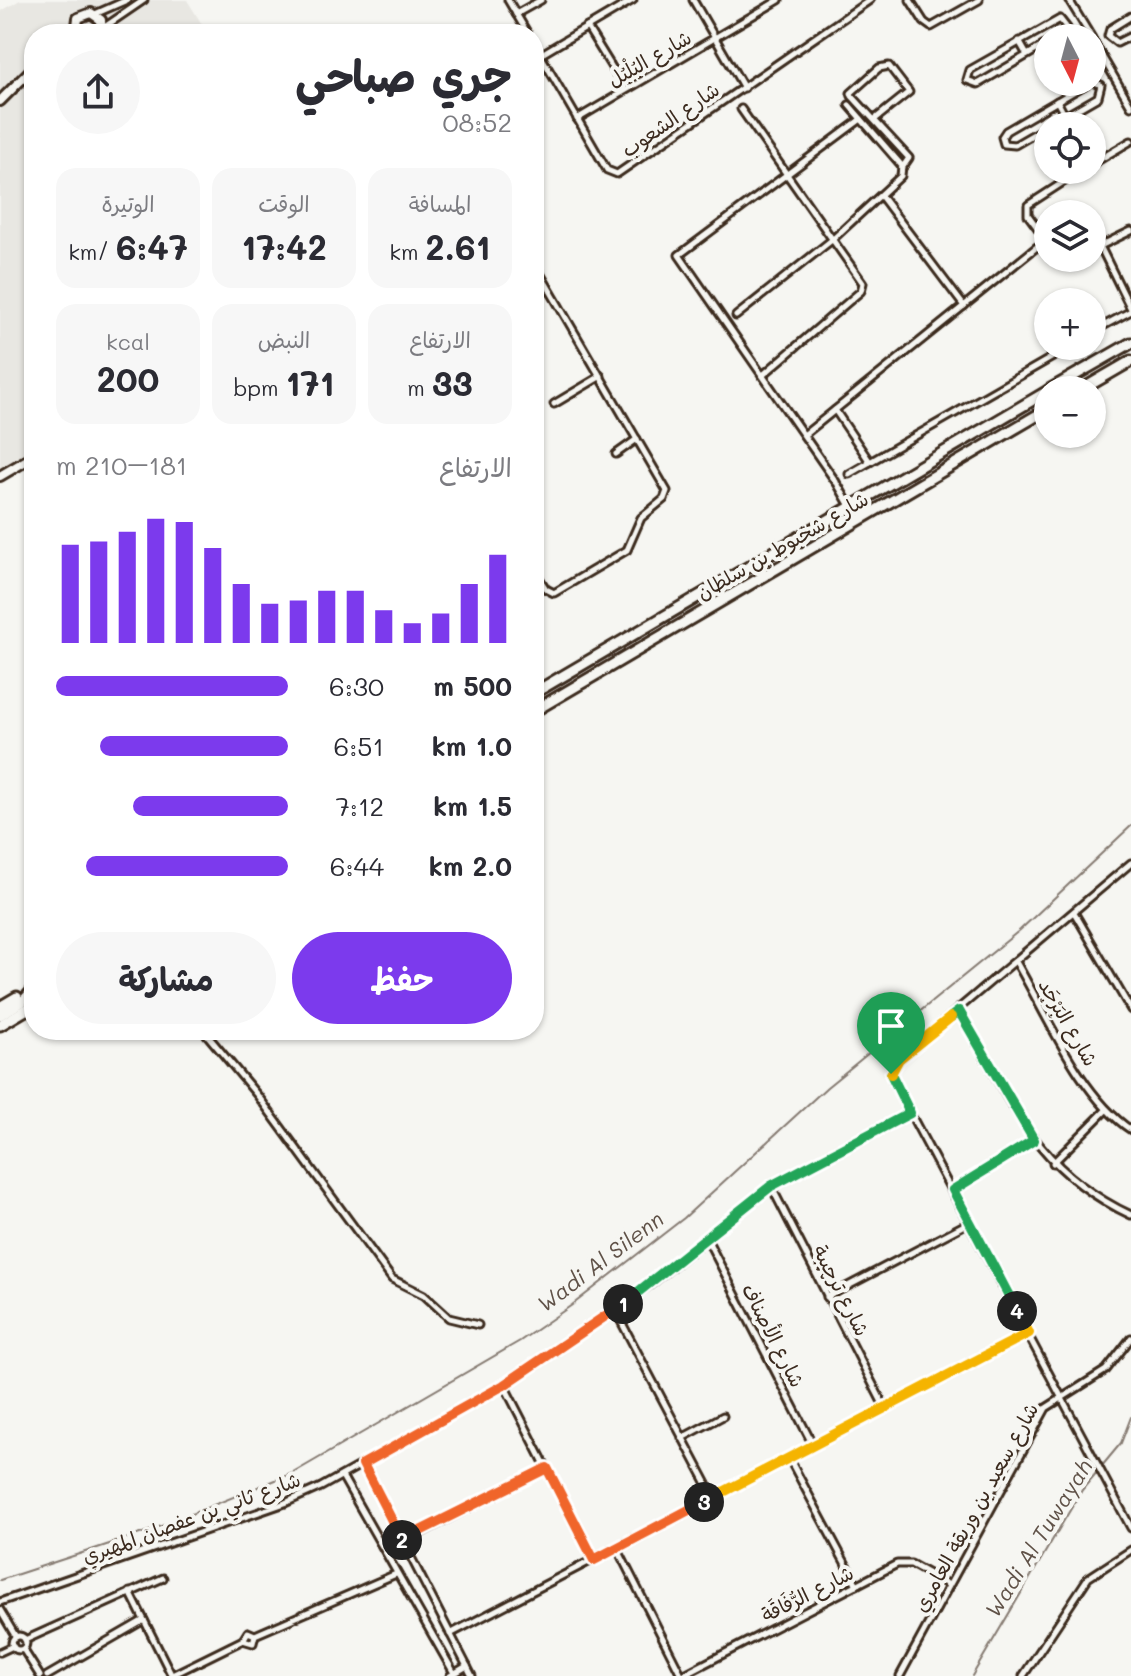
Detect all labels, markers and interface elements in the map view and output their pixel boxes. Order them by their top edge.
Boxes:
street label: شارع البُلْبُل [602,24,697,94]
north arrow [1034,24,1106,96]
map controls [1034,24,1106,448]
text: جري صباحي [295,46,512,103]
button: share [56,50,140,134]
street label: شارع الشعوب [616,76,725,164]
text: 08:52 [443,105,512,139]
button: locate [1034,112,1106,184]
text: الوتيرة [101,189,155,218]
text: الوقت [258,189,310,218]
text: المسافة [409,189,471,218]
button: layers [1034,200,1106,272]
text: 6:47 [116,224,188,269]
text: 17:42 [241,224,327,269]
text: 2.61 [426,224,491,269]
text: /km [68,237,116,266]
text: km [389,237,426,266]
button: + [1034,288,1106,360]
text: النبض [258,325,310,354]
text: الارتفاع [409,325,471,354]
text: kcal [106,327,150,356]
text: 200 [97,356,159,401]
text: 171 [286,360,335,405]
text: 33 [432,360,473,405]
text: bpm [233,373,286,402]
text: m [407,373,432,402]
button: − [1034,376,1106,448]
text: 181–210 m [56,448,188,482]
text: الارتفاع [439,450,512,484]
street label: شارع شخبوط بن سلطان [691,485,874,607]
text: 6:30 [329,669,384,703]
text: 500 m [433,669,512,703]
text: 6:51 [333,729,384,763]
text: 1.0 km [432,729,512,763]
text: 7:12 [335,789,384,823]
text: 1.5 km [433,789,512,823]
text: 6:44 [330,849,384,883]
text: 2.0 km [429,849,512,883]
button: مشاركة [56,932,276,1024]
button: حفظ [292,932,512,1024]
street label: شارع البَرْجَد [1032,974,1104,1071]
pin [857,992,925,1074]
icon: arrive [869,1004,913,1048]
water label: Wadi Al Silenn [531,1204,669,1318]
street label: شارع ترچيبة [806,1240,876,1341]
street label: شارع الأصناف [735,1279,811,1392]
pin: 1 [603,1284,643,1324]
text: 1 [618,1289,628,1318]
pin: 4 [997,1291,1037,1331]
text: 4 [1010,1296,1024,1325]
street label: شارع سعيد بن وريقة العامري [907,1398,1046,1618]
water label: Wadi Al Tuwayah [978,1453,1098,1623]
street label: شارع ثاني بن عفصان المهيري [78,1465,306,1574]
pin: 3 [684,1482,724,1522]
text: 3 [697,1487,711,1516]
pin: 2 [382,1520,422,1560]
text: 2 [396,1525,408,1554]
street label: شارع الرُّفَاقَة [756,1559,858,1629]

